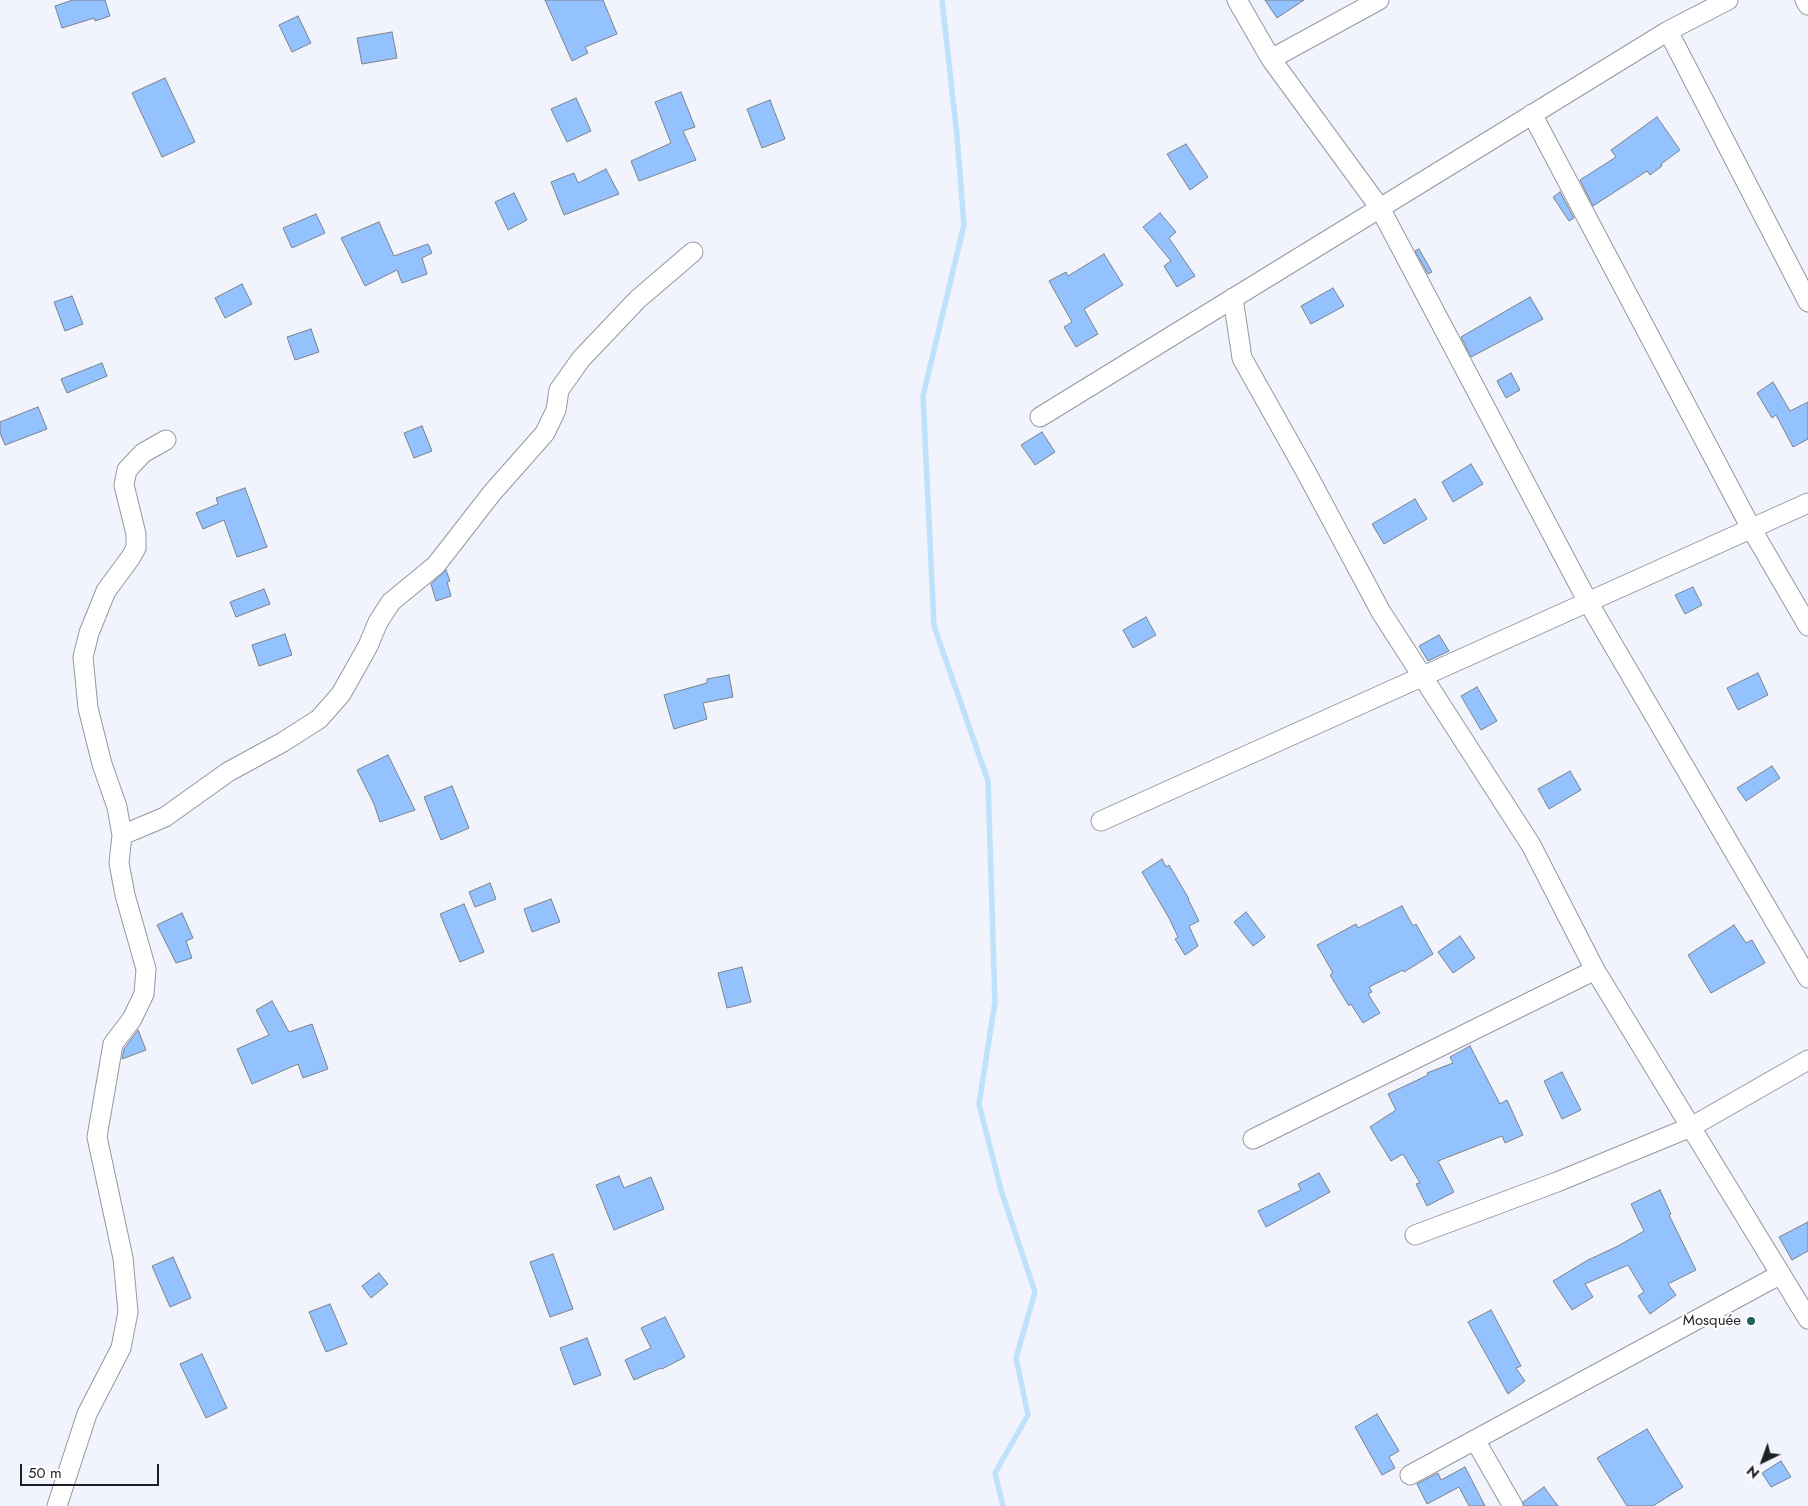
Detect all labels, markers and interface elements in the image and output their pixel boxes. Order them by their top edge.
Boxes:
place label: Mosquée [1683,1312,1741,1330]
marker: Mosquée [1745,1315,1757,1327]
north arrow [1738,1436,1788,1486]
scale bar [22,1454,161,1486]
text: N [1742,1461,1764,1483]
text: 50 m [28,1462,62,1484]

